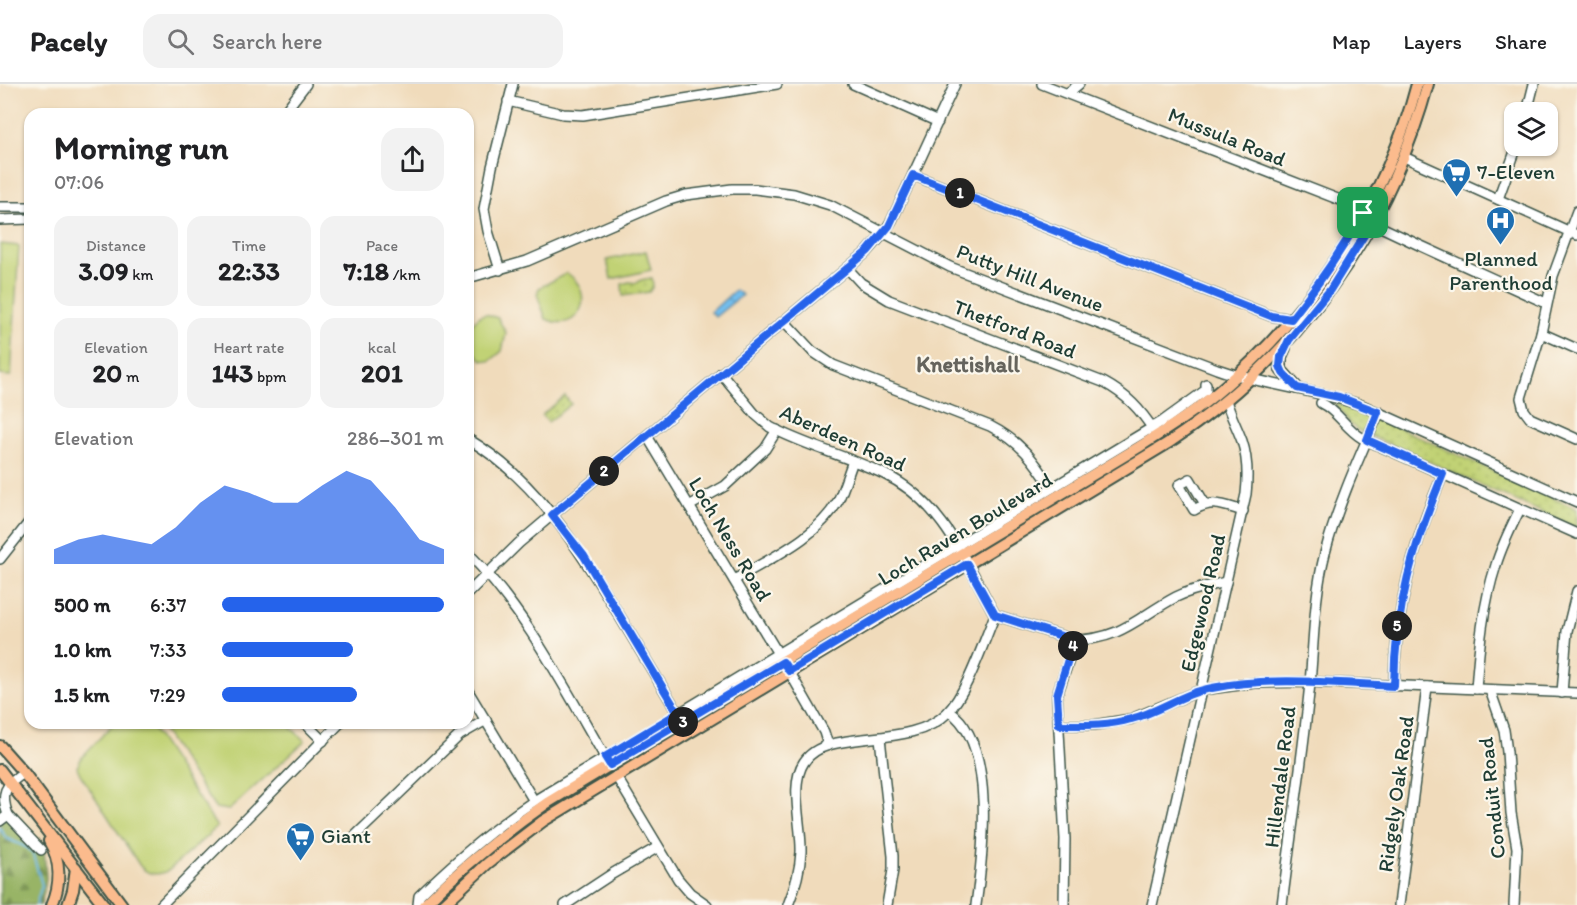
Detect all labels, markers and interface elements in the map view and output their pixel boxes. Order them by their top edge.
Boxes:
search box [143,14,563,68]
text: Pacely [30,24,107,58]
icon: search [164,25,197,58]
text: Search here [212,28,323,55]
text: Map [1332,29,1371,54]
text: Layers [1404,29,1462,54]
text: Share [1495,29,1547,54]
street label: Mussula Road [1165,102,1290,172]
map controls [1504,102,1558,156]
button: layers [1504,102,1558,156]
text: Morning run [54,128,229,167]
button: share [381,128,444,191]
supermarket icon: 7-Eleven [1440,156,1472,198]
place label: 7-Eleven [1477,159,1555,184]
text: 07:06 [54,170,104,194]
pin: 1 [945,178,975,208]
text: 1 [956,183,964,202]
pin [1337,187,1388,238]
icon: arrive [1346,196,1379,229]
hospital icon: Planned Parenthood [1485,204,1517,246]
text: Distance [86,236,146,255]
text: Time [232,236,266,255]
text: Pace [366,236,398,255]
street label: Putty Hill Avenue [953,238,1107,317]
place label: Planned Parenthood [1449,246,1553,295]
text: 3.09 [79,255,129,287]
text: 22:33 [218,255,280,287]
text: 7:18 [343,255,389,287]
text: km [129,265,153,284]
text: /km [389,265,421,284]
street label: Thetford Road [950,294,1081,364]
text: Elevation [84,338,148,357]
text: Heart rate [214,338,284,357]
text: kcal [368,338,396,357]
district label: Knettishall [916,351,1020,378]
text: 20 [93,357,122,389]
text: 143 [211,357,253,389]
text: 201 [361,357,403,389]
text: m [122,367,139,386]
text: bpm [253,367,287,386]
street label: Aberdeen Road [776,399,910,476]
text: Elevation [54,426,133,450]
text: 286–301 m [347,426,444,450]
pin: 2 [589,456,619,486]
text: 2 [600,461,608,480]
street label: Loch Raven Boulevard [873,467,1056,590]
street label: Loch Ness Road [684,472,777,605]
street label: Edgewood Road [1175,532,1231,674]
text: 500 m [54,593,110,617]
text: 6:37 [150,593,186,617]
pin: 5 [1382,611,1412,641]
text: 5 [1393,616,1401,635]
pin: 4 [1058,631,1088,661]
text: 4 [1068,636,1078,655]
text: 1.0 km [54,638,111,662]
text: 7:33 [150,638,187,662]
text: 1.5 km [54,683,110,707]
text: 7:29 [150,683,186,707]
street label: Hillendale Road [1258,704,1301,849]
pin: 3 [668,707,698,737]
text: 3 [679,712,687,731]
street label: Ridgely Oak Road [1372,714,1419,874]
street label: Conduit Road [1473,736,1510,860]
supermarket icon: Giant [284,820,316,862]
place label: Giant [321,823,371,848]

